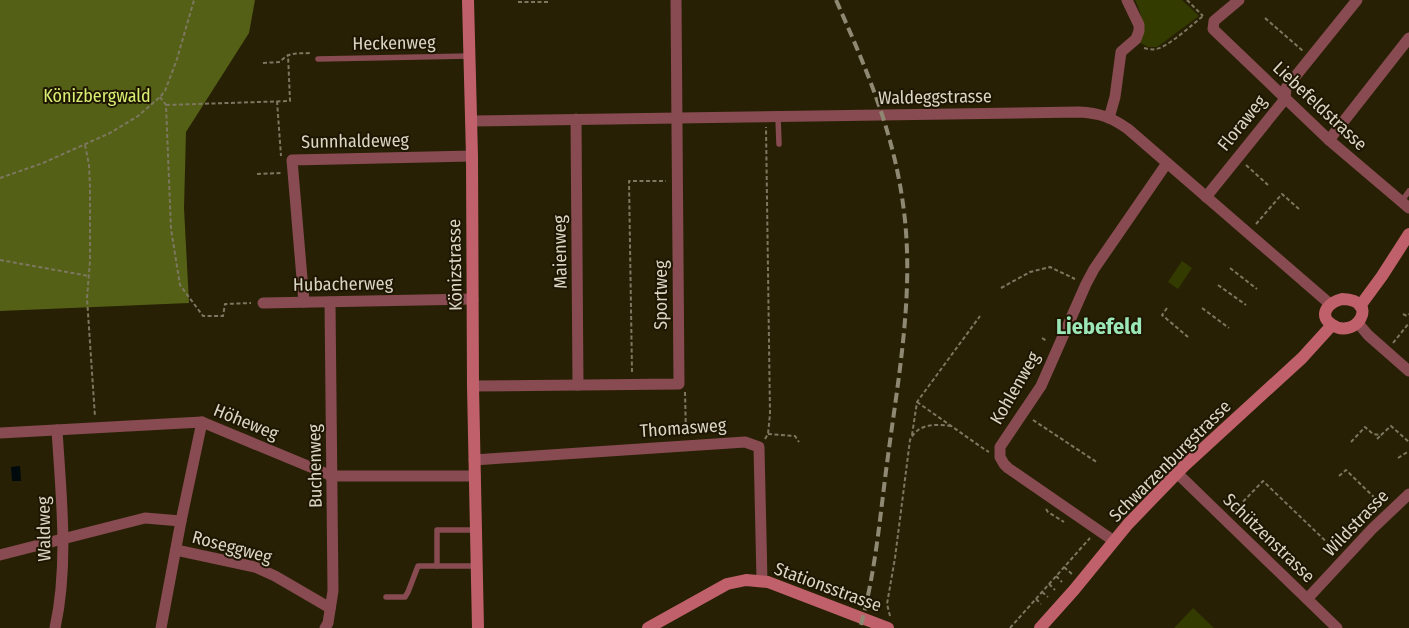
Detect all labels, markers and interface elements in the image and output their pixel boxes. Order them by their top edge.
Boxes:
street label: Heckenweg [352,31,436,55]
street label: Liebefeldstrasse [1268,57,1372,155]
park label: Könizbergwald [43,85,151,107]
street label: Waldeggstrasse [878,85,992,109]
street label: Floraweg [1213,90,1271,155]
street label: Sunnhaldeweg [301,129,410,153]
street label: Maienweg [548,214,572,289]
street label: Könizstrasse [443,219,467,311]
street label: Sportweg [650,260,672,330]
street label: Hubacherweg [293,272,394,296]
district label: Liebefeld [1056,313,1142,340]
street label: Kohlenweg [985,347,1045,428]
street label: Schwarzenburgstrasse [1104,395,1236,527]
street label: Höheweg [210,399,282,445]
street label: Thomasweg [639,414,727,442]
street label: Buchenweg [303,423,327,508]
street label: Wildstrasse [1319,485,1393,561]
street label: Schützenstrasse [1219,489,1319,587]
street label: Waldweg [32,496,56,562]
street label: Roseggweg [190,526,275,568]
street label: Stationsstrasse [771,557,885,617]

